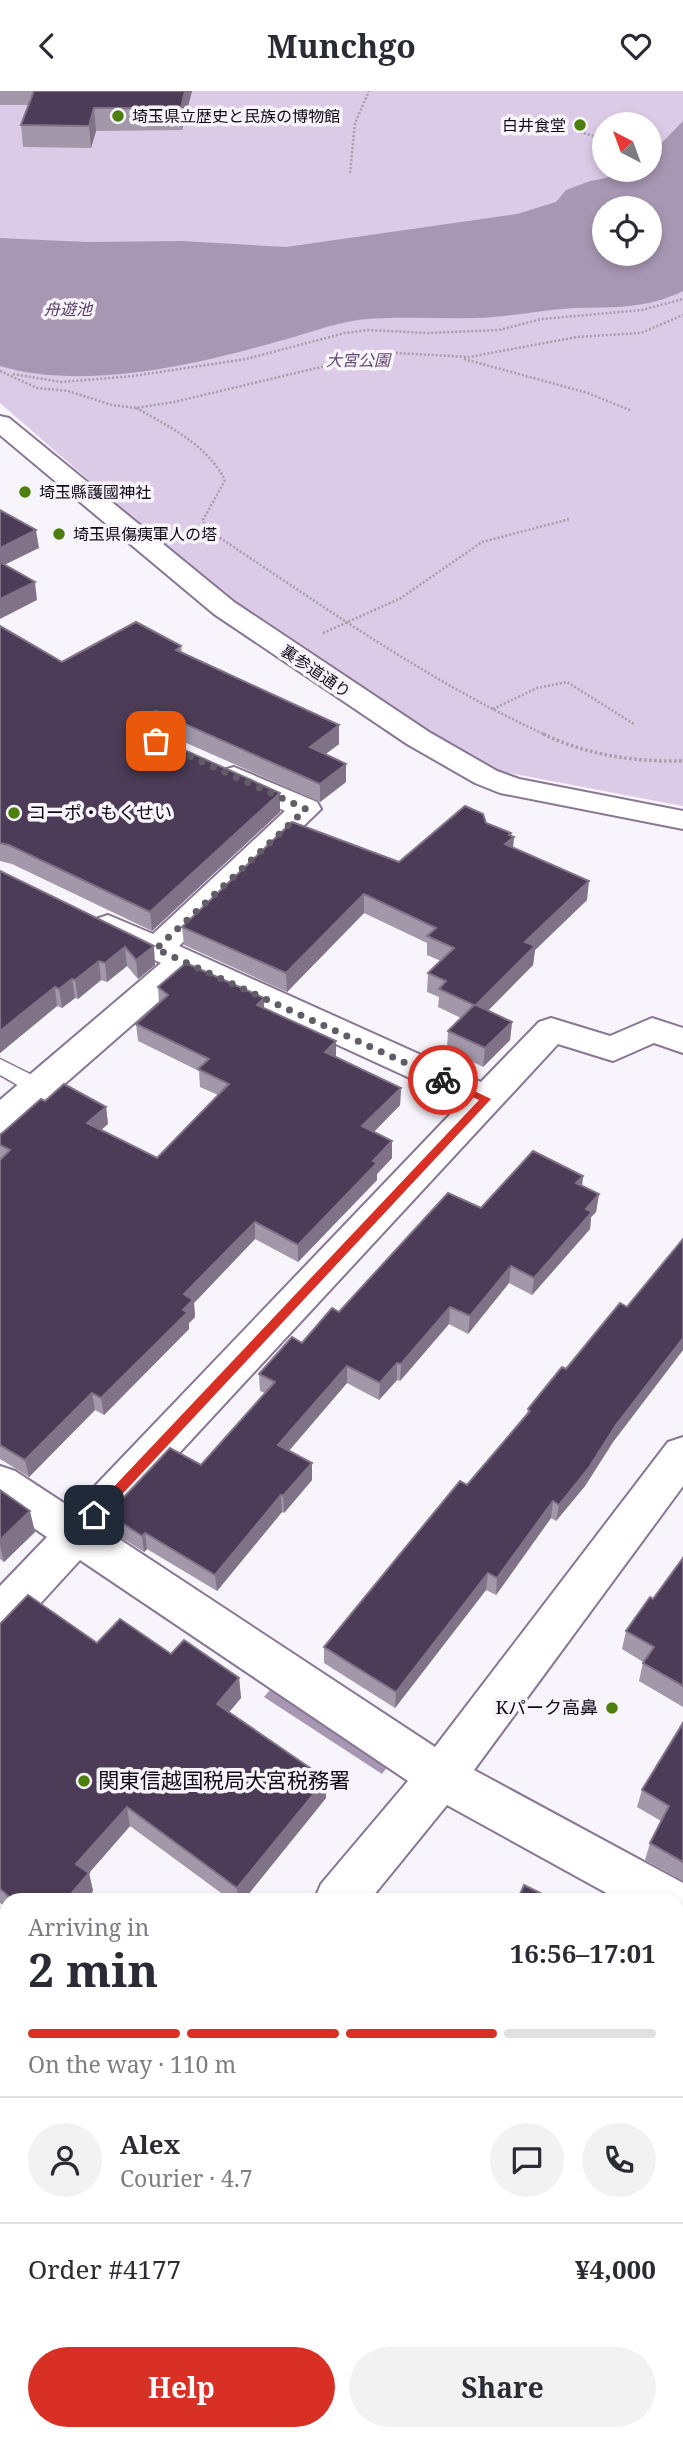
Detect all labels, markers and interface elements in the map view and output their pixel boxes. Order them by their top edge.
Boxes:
text: Munchgo [267,24,416,67]
icon: back [28,27,66,65]
icon: heart [617,27,655,65]
place label: 埼玉県立歴史と民族の博物館 [132,105,340,127]
marker: 埼玉県立歴史と民族の博物館 [110,108,126,124]
north arrow [592,112,662,182]
map controls [592,112,662,266]
place label: 白井食堂 [502,114,566,136]
marker: 白井食堂 [572,117,588,133]
button: locate [592,196,662,266]
water label: 舟遊池 [44,298,94,320]
park label: 大宮公園 [326,349,392,371]
place label: 埼玉縣護國神社 [39,481,151,503]
marker: 埼玉縣護國神社 [17,484,33,500]
place label: 埼玉県傷痍軍人の塔 [73,523,217,545]
marker: 埼玉県傷痍軍人の塔 [51,526,67,542]
street label: 裏参道通り [277,640,355,702]
pin [126,711,186,771]
icon: bag [137,722,175,760]
place label: コーポ・もくせい [28,800,172,824]
marker: コーポ・もくせい [6,805,22,821]
courier [408,1045,478,1115]
icon: bike [424,1061,462,1099]
pin [64,1485,124,1545]
icon: home [75,1496,113,1534]
place label: Kパーク高鼻 [495,1695,598,1719]
marker: Kパーク高鼻 [604,1700,620,1716]
place label: 関東信越国税局大宮税務署 [98,1766,350,1794]
marker: 関東信越国税局大宮税務署 [76,1773,92,1789]
text: Arriving in [28,1911,149,1943]
text: 16:56–17:01 [510,1935,656,1971]
text: 2 min [28,1938,158,2000]
text: On the way · 110 m [28,2048,236,2080]
button: person [28,2123,102,2197]
button: chat [490,2123,564,2197]
button: phone [582,2123,656,2197]
text: Alex [120,2126,180,2162]
text: Courier · 4.7 [120,2162,253,2194]
text: Order #4177 [28,2251,181,2287]
text: ¥4,000 [575,2251,656,2287]
button: Help [28,2347,335,2427]
button: Share [349,2347,656,2427]

